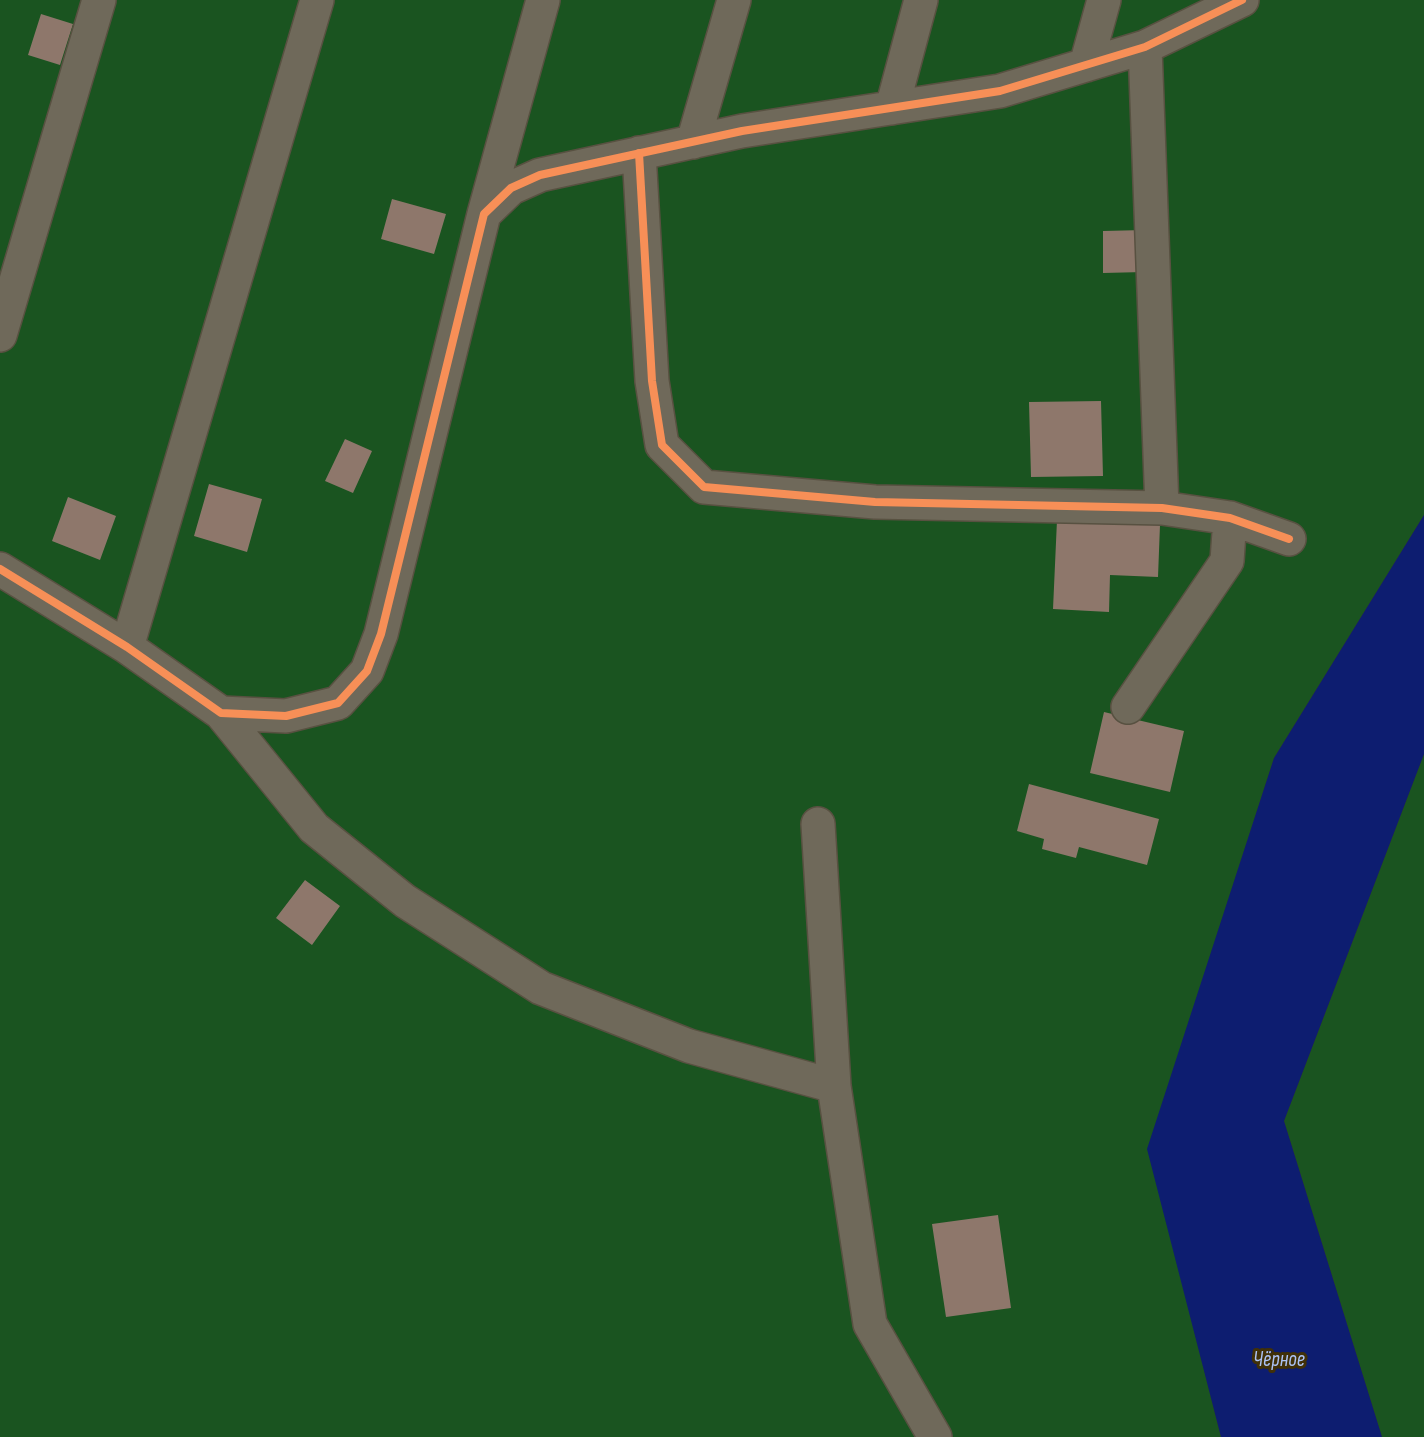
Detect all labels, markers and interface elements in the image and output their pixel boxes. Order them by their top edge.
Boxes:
water label: Чёрное [1253,1348,1305,1374]

